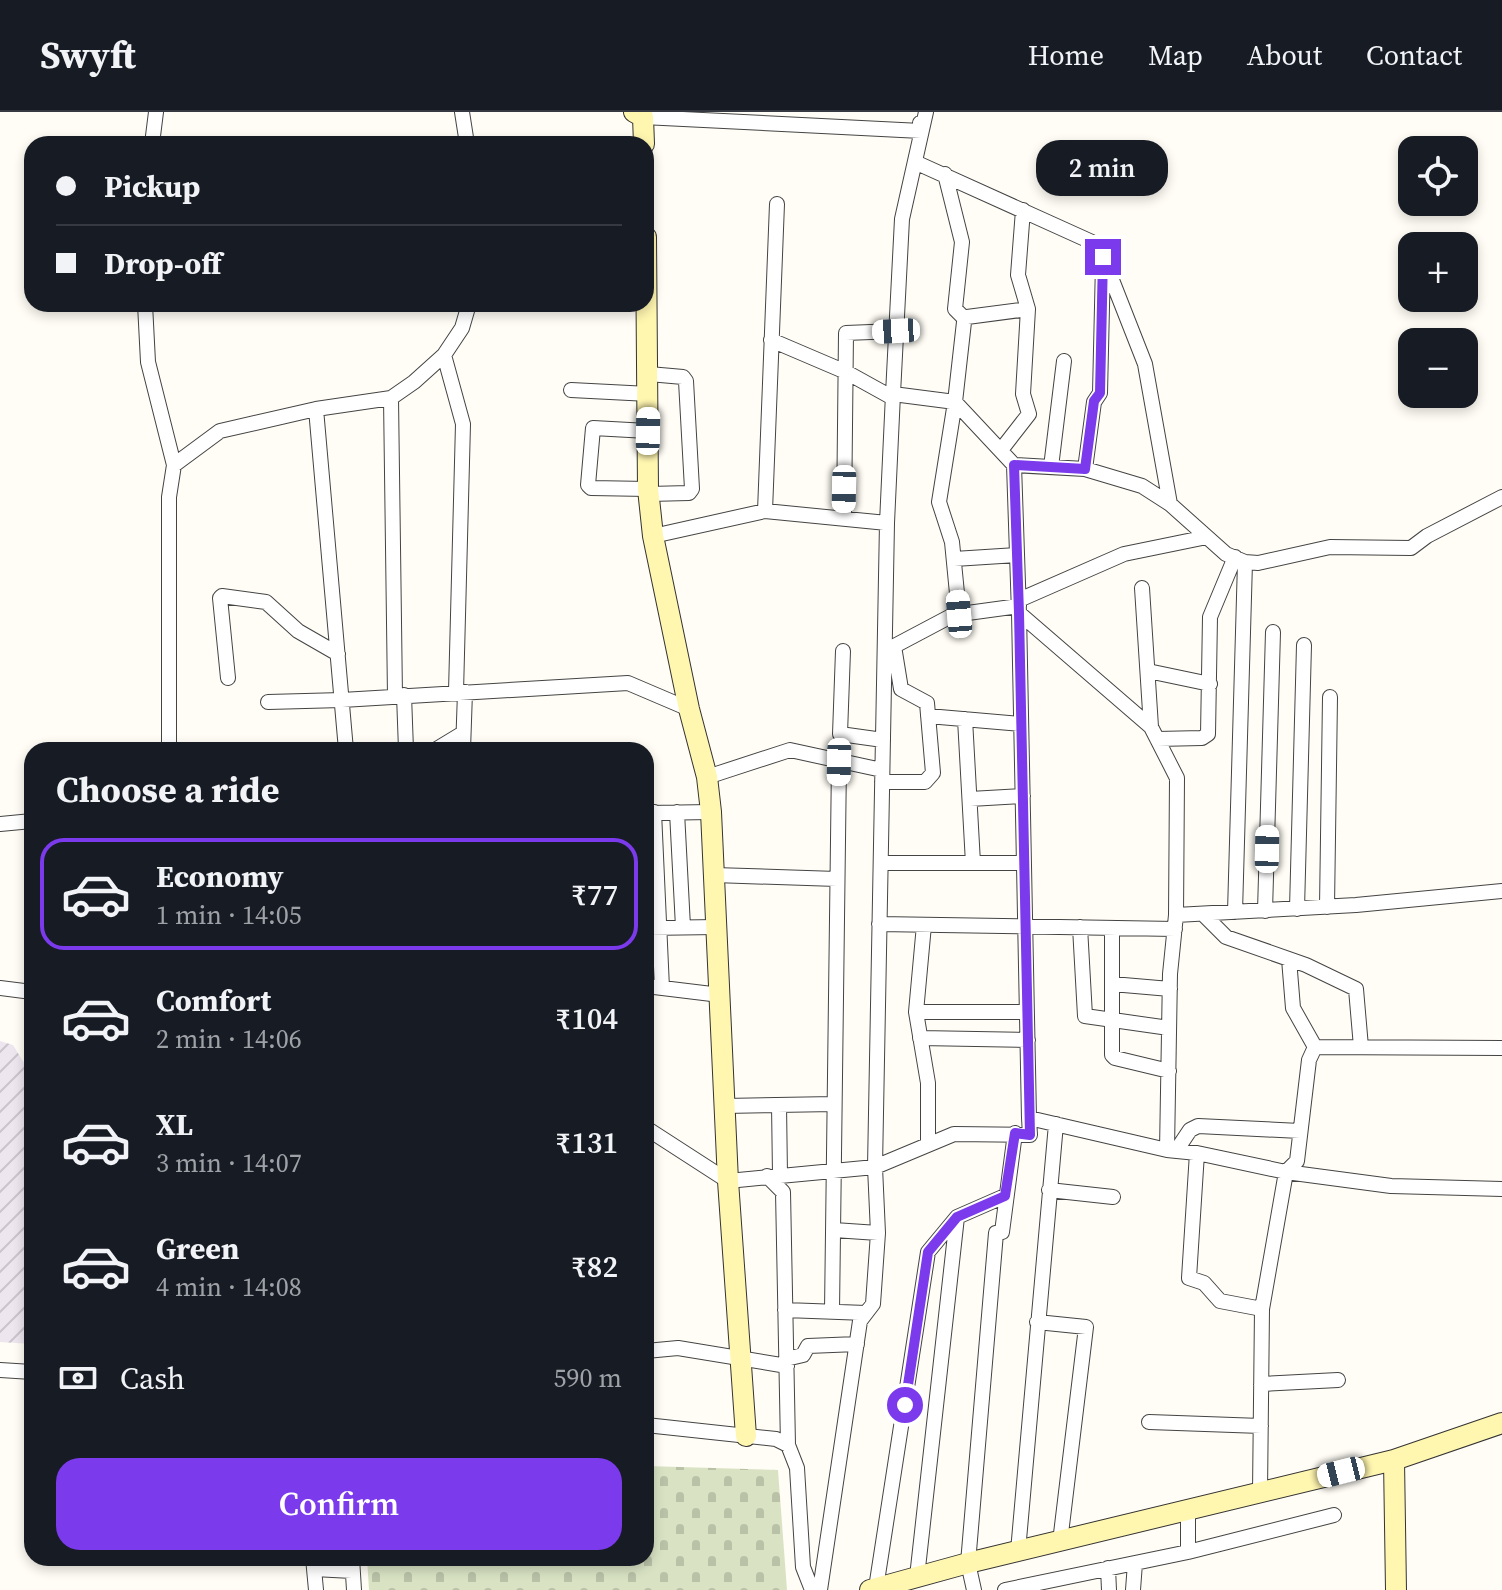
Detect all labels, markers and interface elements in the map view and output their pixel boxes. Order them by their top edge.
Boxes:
text: Swyft [40,29,136,81]
text: Home [1028,36,1104,74]
text: Map [1148,36,1203,74]
text: About [1247,36,1322,74]
text: Contact [1366,36,1462,74]
map controls [1398,136,1478,408]
button: locate [1398,136,1478,216]
callout: 2 min [1037,141,1169,197]
text: 2 min [1069,150,1135,186]
text: Pickup [104,166,200,207]
button: + [1398,232,1478,312]
route end [1085,239,1121,275]
text: Drop-off [104,243,222,284]
car [871,318,921,344]
button: − [1398,328,1478,408]
car [636,407,660,455]
car [832,465,856,513]
car [945,589,973,639]
car [827,738,851,786]
text: Choose a ride [56,765,279,814]
car [1255,825,1279,873]
text: Economy [156,856,284,897]
icon: car [60,858,132,930]
text: ₹77 [571,874,618,915]
text: 1 min · 14:05 [156,897,302,933]
text: Comfort [156,980,271,1021]
icon: car [60,982,132,1054]
text: ₹104 [556,998,618,1039]
text: 2 min · 14:06 [156,1021,302,1057]
text: XL [156,1104,193,1145]
icon: car [60,1106,132,1178]
text: ₹131 [556,1122,618,1163]
text: 3 min · 14:07 [156,1145,302,1181]
text: Green [156,1228,239,1269]
icon: car [60,1230,132,1302]
text: ₹82 [571,1246,618,1287]
text: 4 min · 14:08 [156,1269,302,1305]
icon: cash [56,1356,100,1400]
text: Cash [120,1358,185,1399]
text: 590 m [554,1360,622,1396]
route start [887,1387,923,1423]
car [1315,1455,1367,1489]
button: Confirm [56,1458,622,1550]

